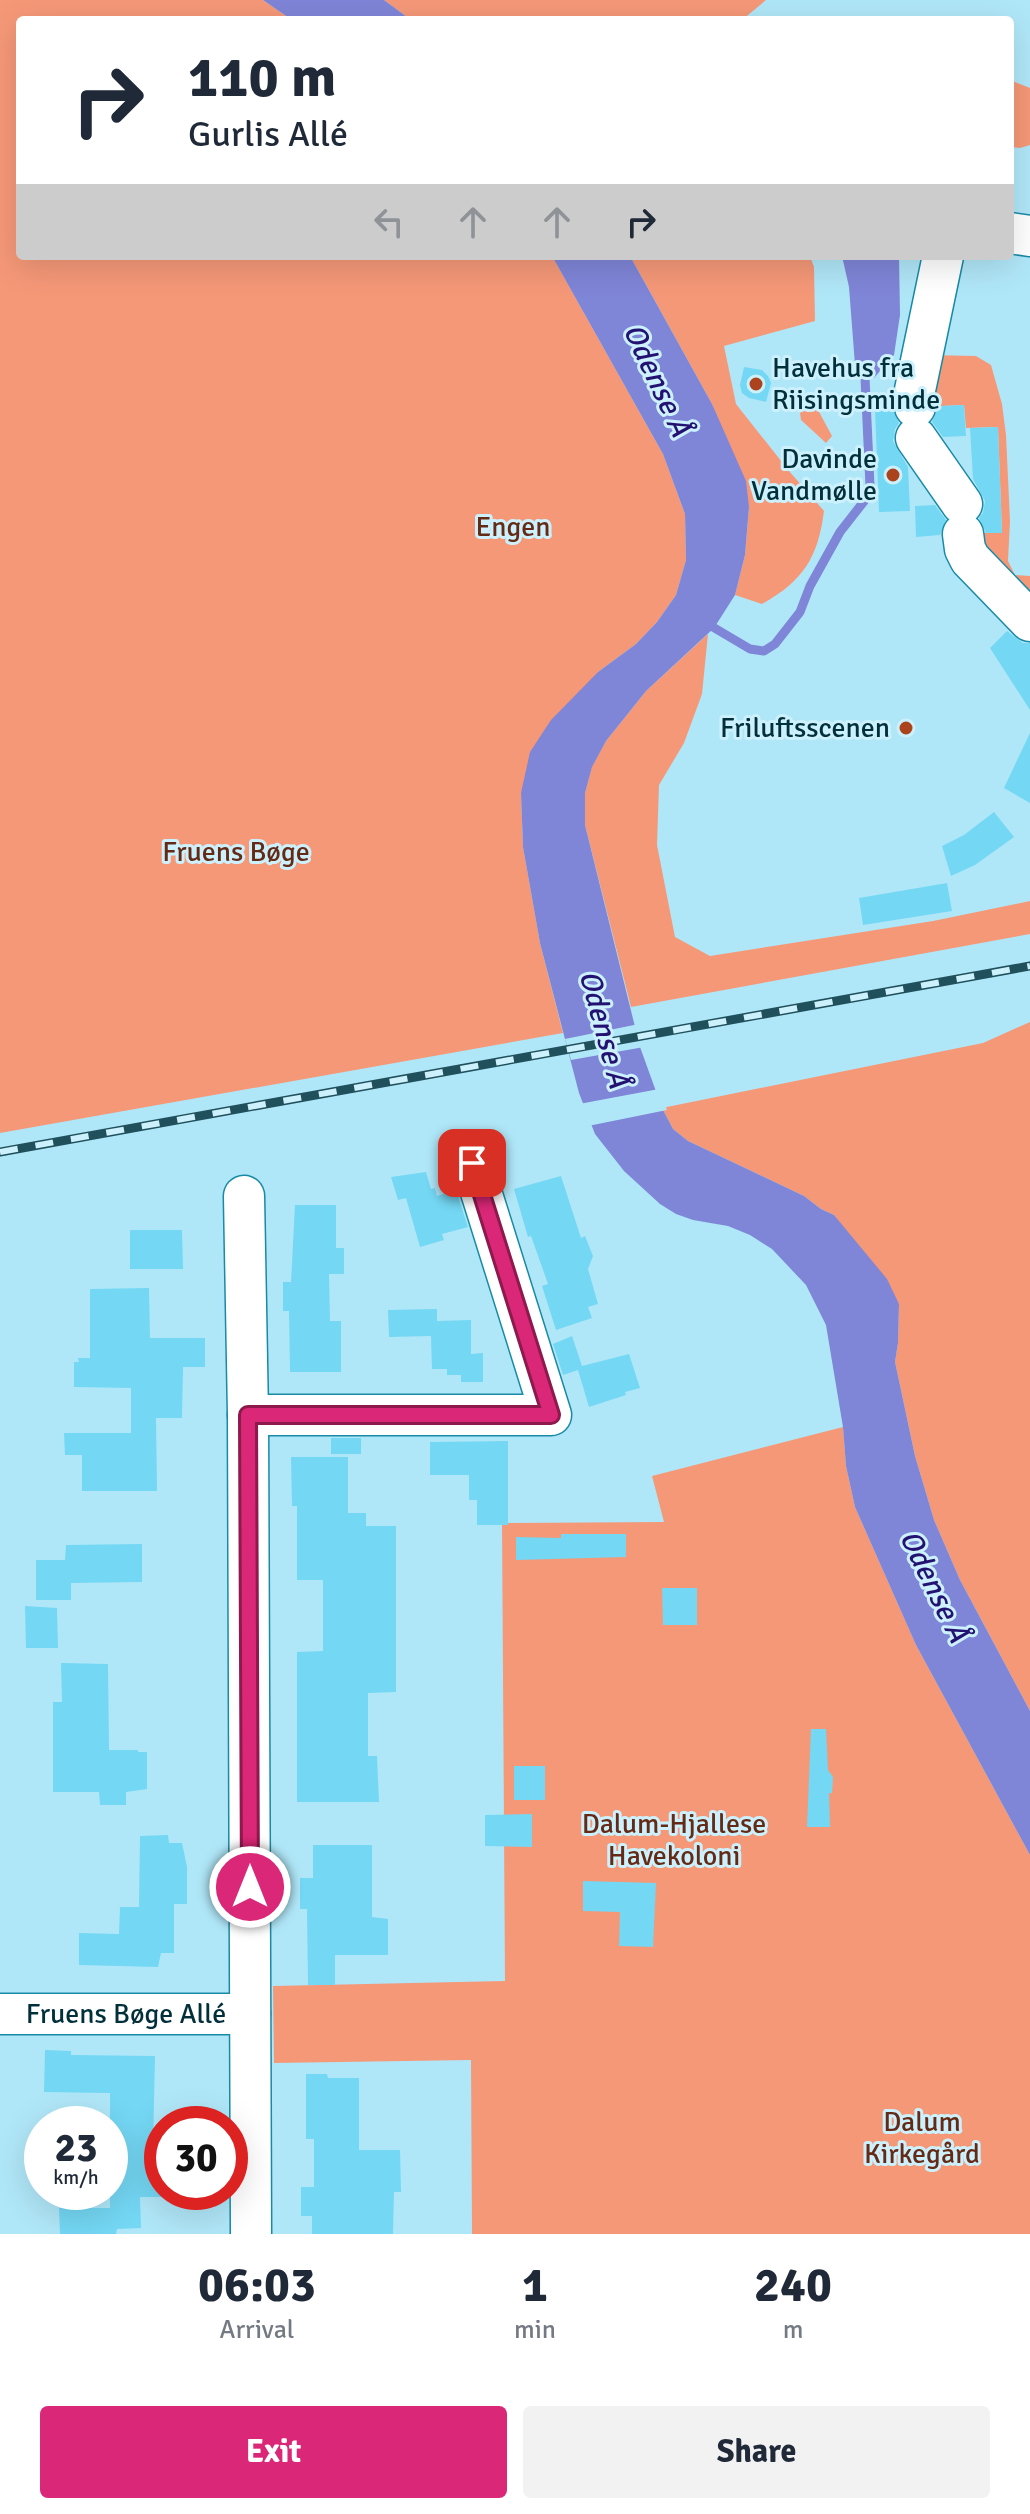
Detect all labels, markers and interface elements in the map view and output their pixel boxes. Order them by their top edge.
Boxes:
text: 110 m [188,43,336,112]
icon: right [56,48,160,152]
text: Gurlis Allé [188,112,348,157]
icon: left [367,200,411,244]
icon: ahead [451,200,495,244]
icon: ahead [535,200,579,244]
icon: right [619,200,663,244]
water label: Odense Å [615,318,700,444]
place label: Havehus fra Riisingsminde [772,351,940,417]
marker: Havehus fra Riisingsminde [747,375,765,393]
place label: Davinde Vandmølle [751,442,877,508]
marker: Davinde Vandmølle [884,466,902,484]
park label: Engen [475,510,551,544]
place label: Friluftsscenen [720,711,890,745]
marker: Friluftsscenen [897,719,915,737]
park label: Fruens Bøge [162,835,310,869]
water label: Odense Å [571,966,638,1093]
pin [438,1129,506,1197]
icon: arrive [450,1141,494,1185]
water label: Odense Å [891,1524,978,1650]
park label: Dalum-Hjallese Havekoloni [582,1807,766,1873]
position arrow [208,1845,292,1929]
street label: Fruens Bøge Allé [26,1997,226,2031]
park label: Dalum Kirkegård [864,2105,980,2171]
speed limit sign: 30 [144,2106,248,2210]
text: 23 [54,2123,98,2173]
text: km/h [53,2165,99,2190]
text: 06:03 [198,2256,316,2315]
text: 1 [522,2256,548,2315]
text: 240 [754,2256,832,2315]
text: Arrival [220,2314,294,2346]
text: min [514,2314,556,2346]
text: m [783,2314,803,2346]
button: Exit [40,2406,507,2498]
button: Share [523,2406,990,2498]

